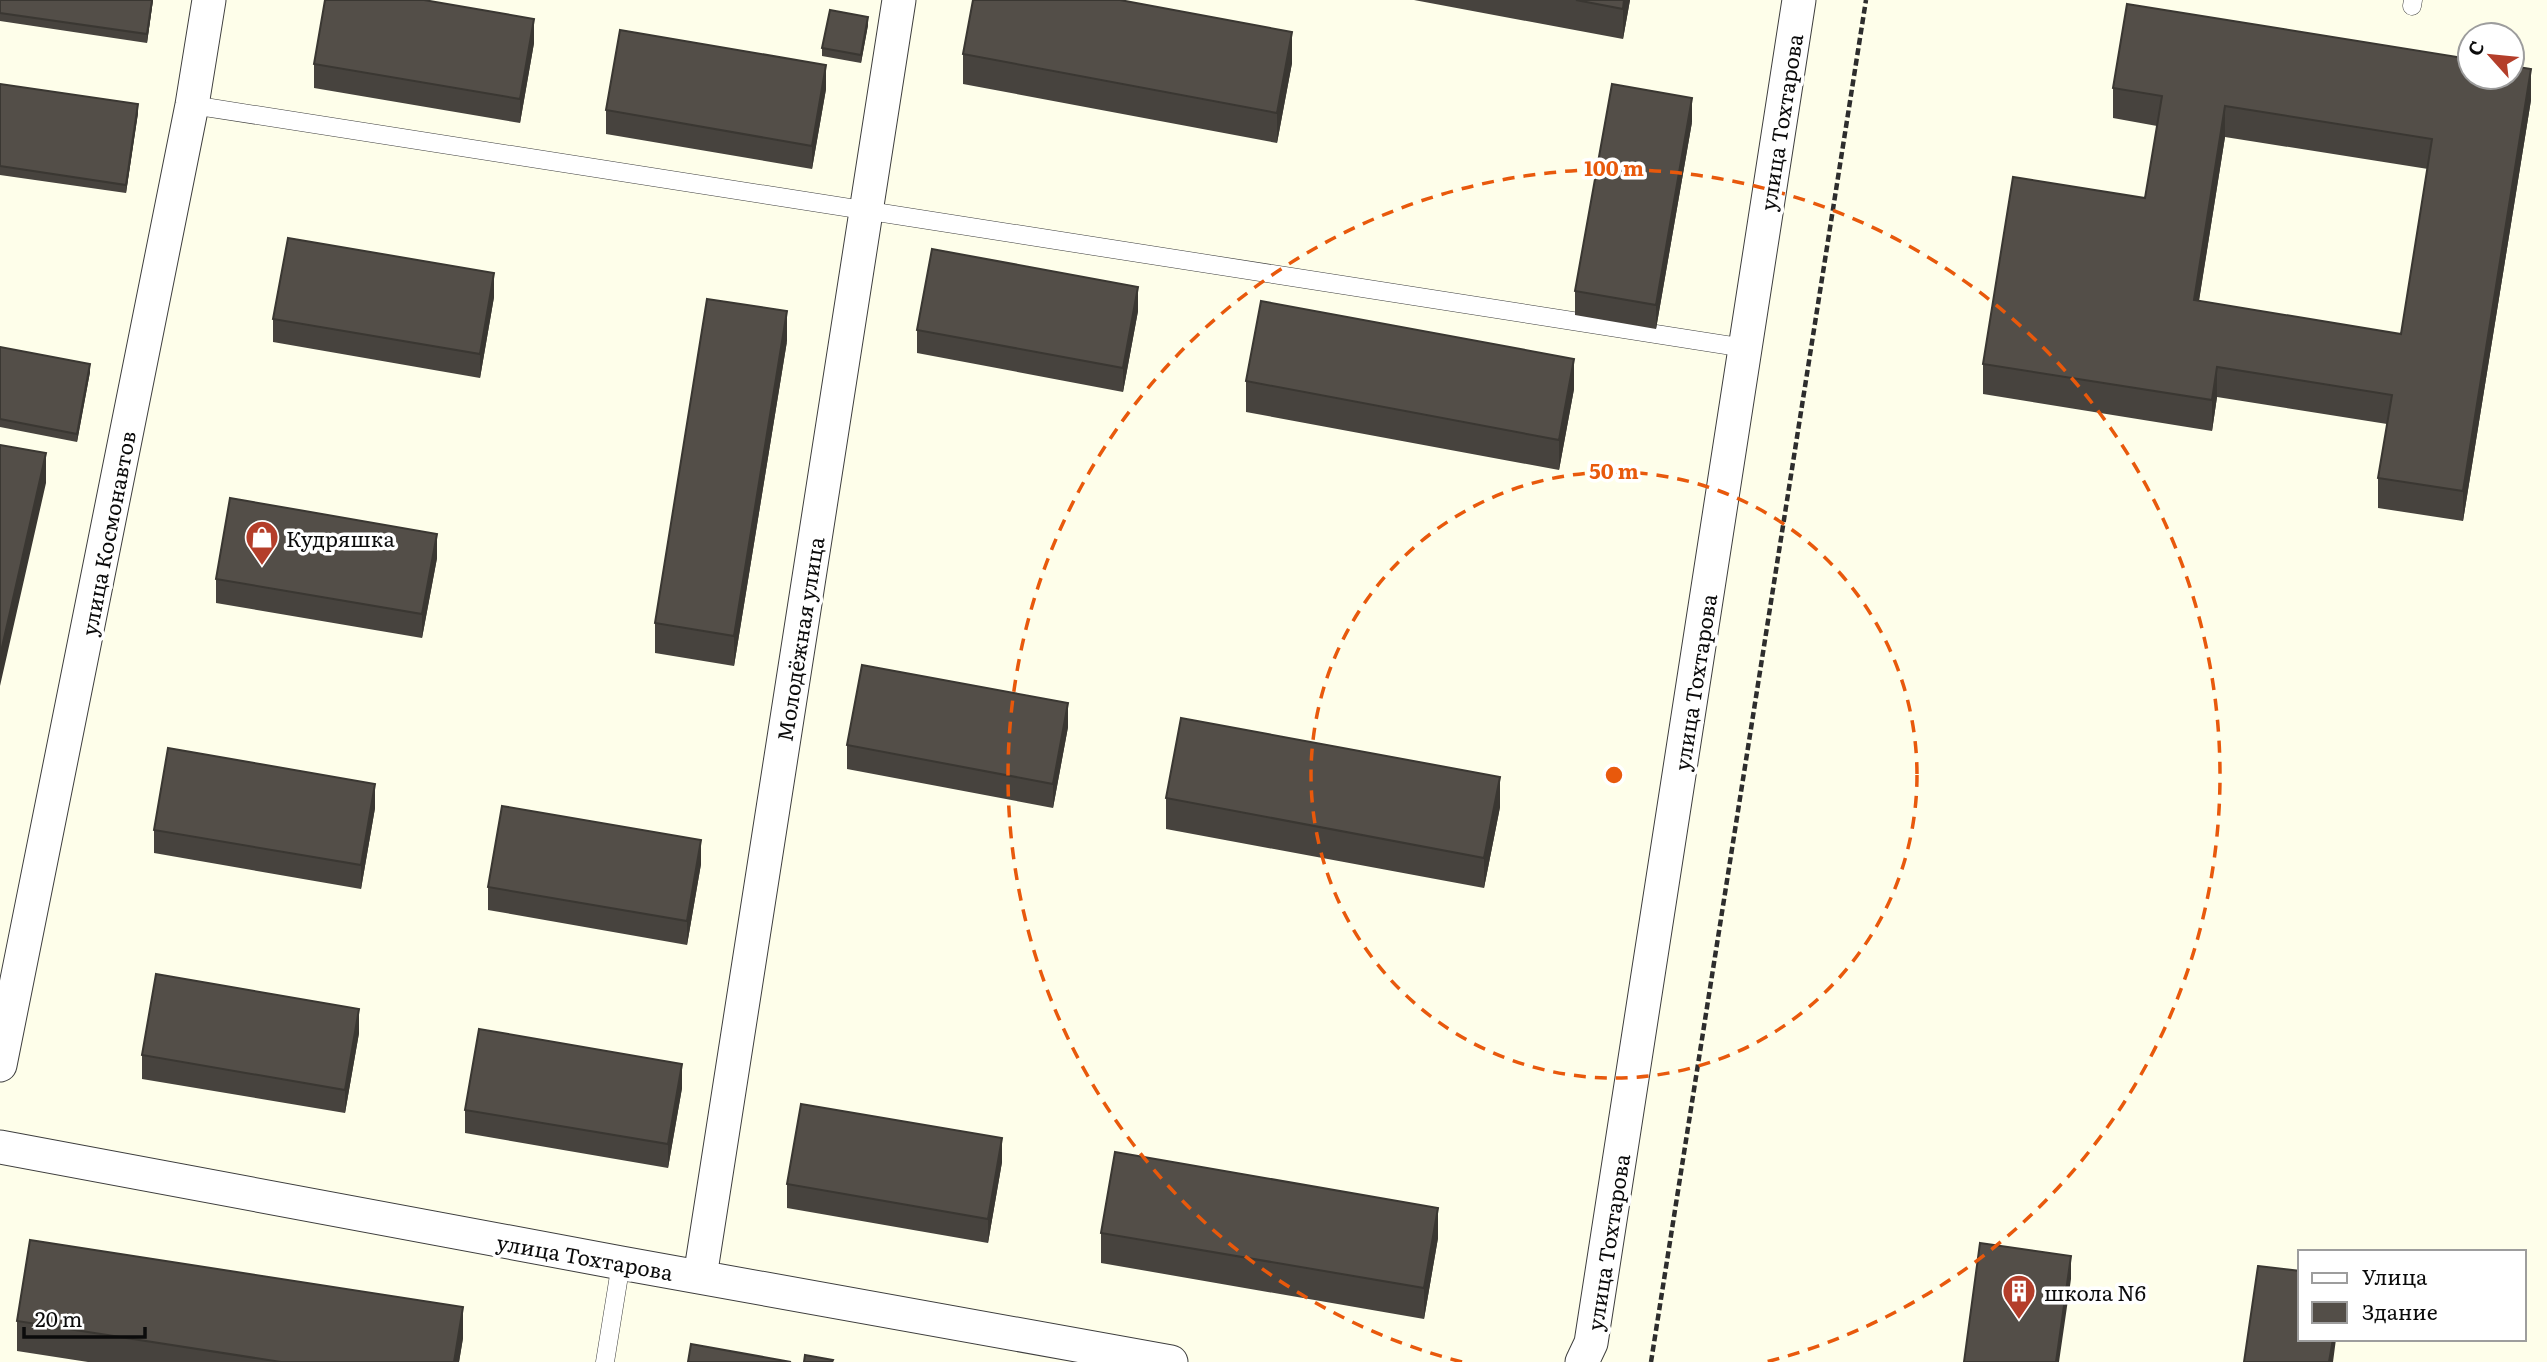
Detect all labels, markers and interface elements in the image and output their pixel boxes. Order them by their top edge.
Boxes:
north arrow [2456,21,2526,91]
street label: улица Тохтарова [1751,31,1809,213]
text: С [2459,35,2491,60]
text: 100 m [1584,151,1644,182]
street label: улица Космонавтов [72,428,142,638]
text: 50 m [1589,454,1639,485]
shop icon: Кудряшка [243,518,281,567]
place label: Кудряшка [286,522,395,553]
street label: Молодёжная улица [768,534,831,744]
street label: улица Тохтарова [1665,591,1723,773]
centre of rings [1602,763,1626,787]
street label: улица Тохтарова [1578,1151,1636,1333]
street label: улица Тохтарова [494,1225,676,1287]
legend [2298,1250,2526,1341]
text: Улица [2362,1260,2428,1291]
building icon: школа N6 [2000,1272,2038,1321]
place label: школа N6 [2044,1276,2146,1307]
text: Здание [2362,1295,2438,1326]
scale bar [24,1296,145,1340]
text: 20 m [35,1302,82,1333]

